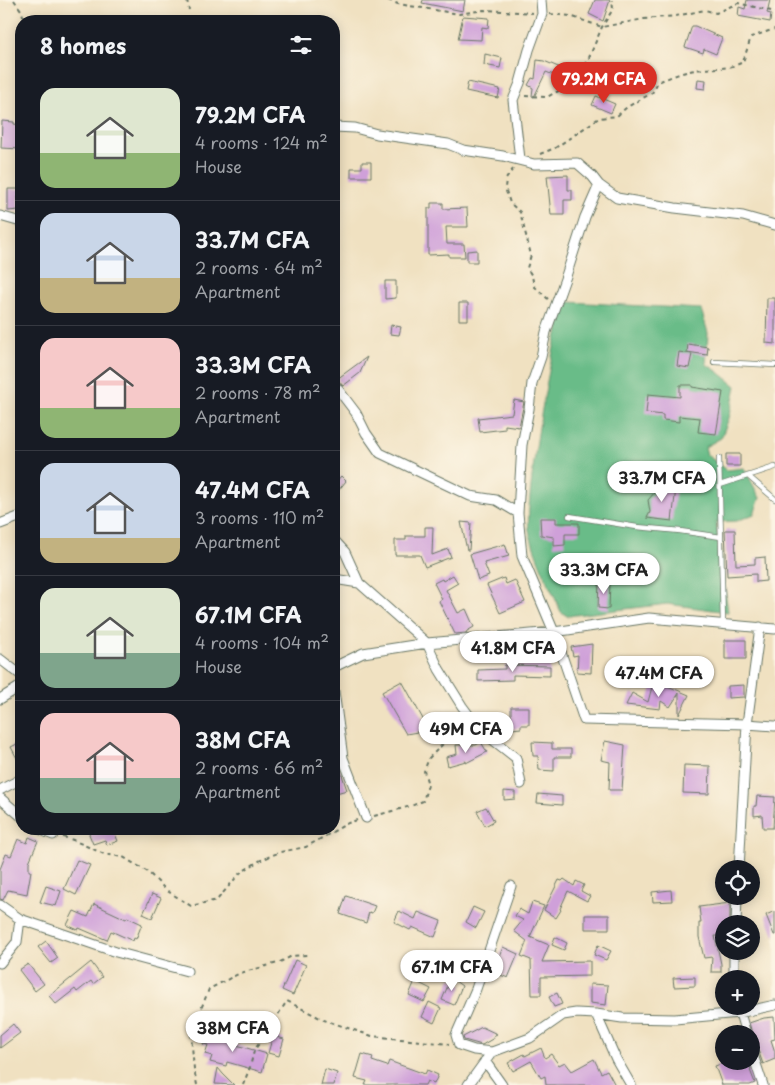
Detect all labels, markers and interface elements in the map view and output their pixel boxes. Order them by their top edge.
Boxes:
text: 8 homes [40,29,126,61]
icon: filters [287,31,315,59]
pin: 79.2M CFA [547,62,661,104]
text: 79.2M CFA [562,66,646,90]
text: 79.2M CFA [195,98,306,130]
icon: home [80,108,140,168]
text: 4 rooms · 124 m² [195,130,328,154]
text: House [195,154,242,178]
text: 33.7M CFA [195,223,310,255]
icon: home [80,233,140,293]
text: 2 rooms · 64 m² [195,255,323,279]
text: Apartment [195,279,280,303]
text: 33.3M CFA [195,348,311,380]
icon: home [80,358,140,418]
text: 2 rooms · 78 m² [195,380,321,404]
text: Apartment [195,404,280,428]
pin: 33.7M CFA [605,460,719,503]
text: 33.7M CFA [618,465,706,489]
text: 47.4M CFA [195,473,310,505]
icon: home [80,483,140,543]
text: 3 rooms · 110 m² [195,505,324,529]
text: Apartment [195,529,280,553]
pin: 33.3M CFA [547,552,661,595]
text: 33.3M CFA [560,557,648,581]
text: 67.1M CFA [195,598,302,630]
icon: home [80,608,140,668]
text: 4 rooms · 104 m² [195,630,329,654]
pin: 41.8M CFA [456,630,570,673]
text: 41.8M CFA [471,635,555,659]
text: House [195,654,242,678]
pin: 47.4M CFA [602,656,716,698]
text: 47.4M CFA [615,660,703,684]
pin: 49M CFA [420,712,512,754]
text: 49M CFA [430,716,502,740]
text: 38M CFA [195,723,291,755]
icon: home [80,733,140,793]
text: 2 rooms · 66 m² [195,755,323,779]
text: Apartment [195,779,280,803]
map controls [715,860,760,1070]
button: locate [715,860,760,905]
button: layers [715,915,760,960]
pin: 67.1M CFA [395,950,509,992]
text: 67.1M CFA [411,954,493,978]
button: + [715,970,760,1015]
pin: 38M CFA [187,1010,279,1053]
text: 38M CFA [197,1015,269,1039]
button: − [715,1025,760,1070]

